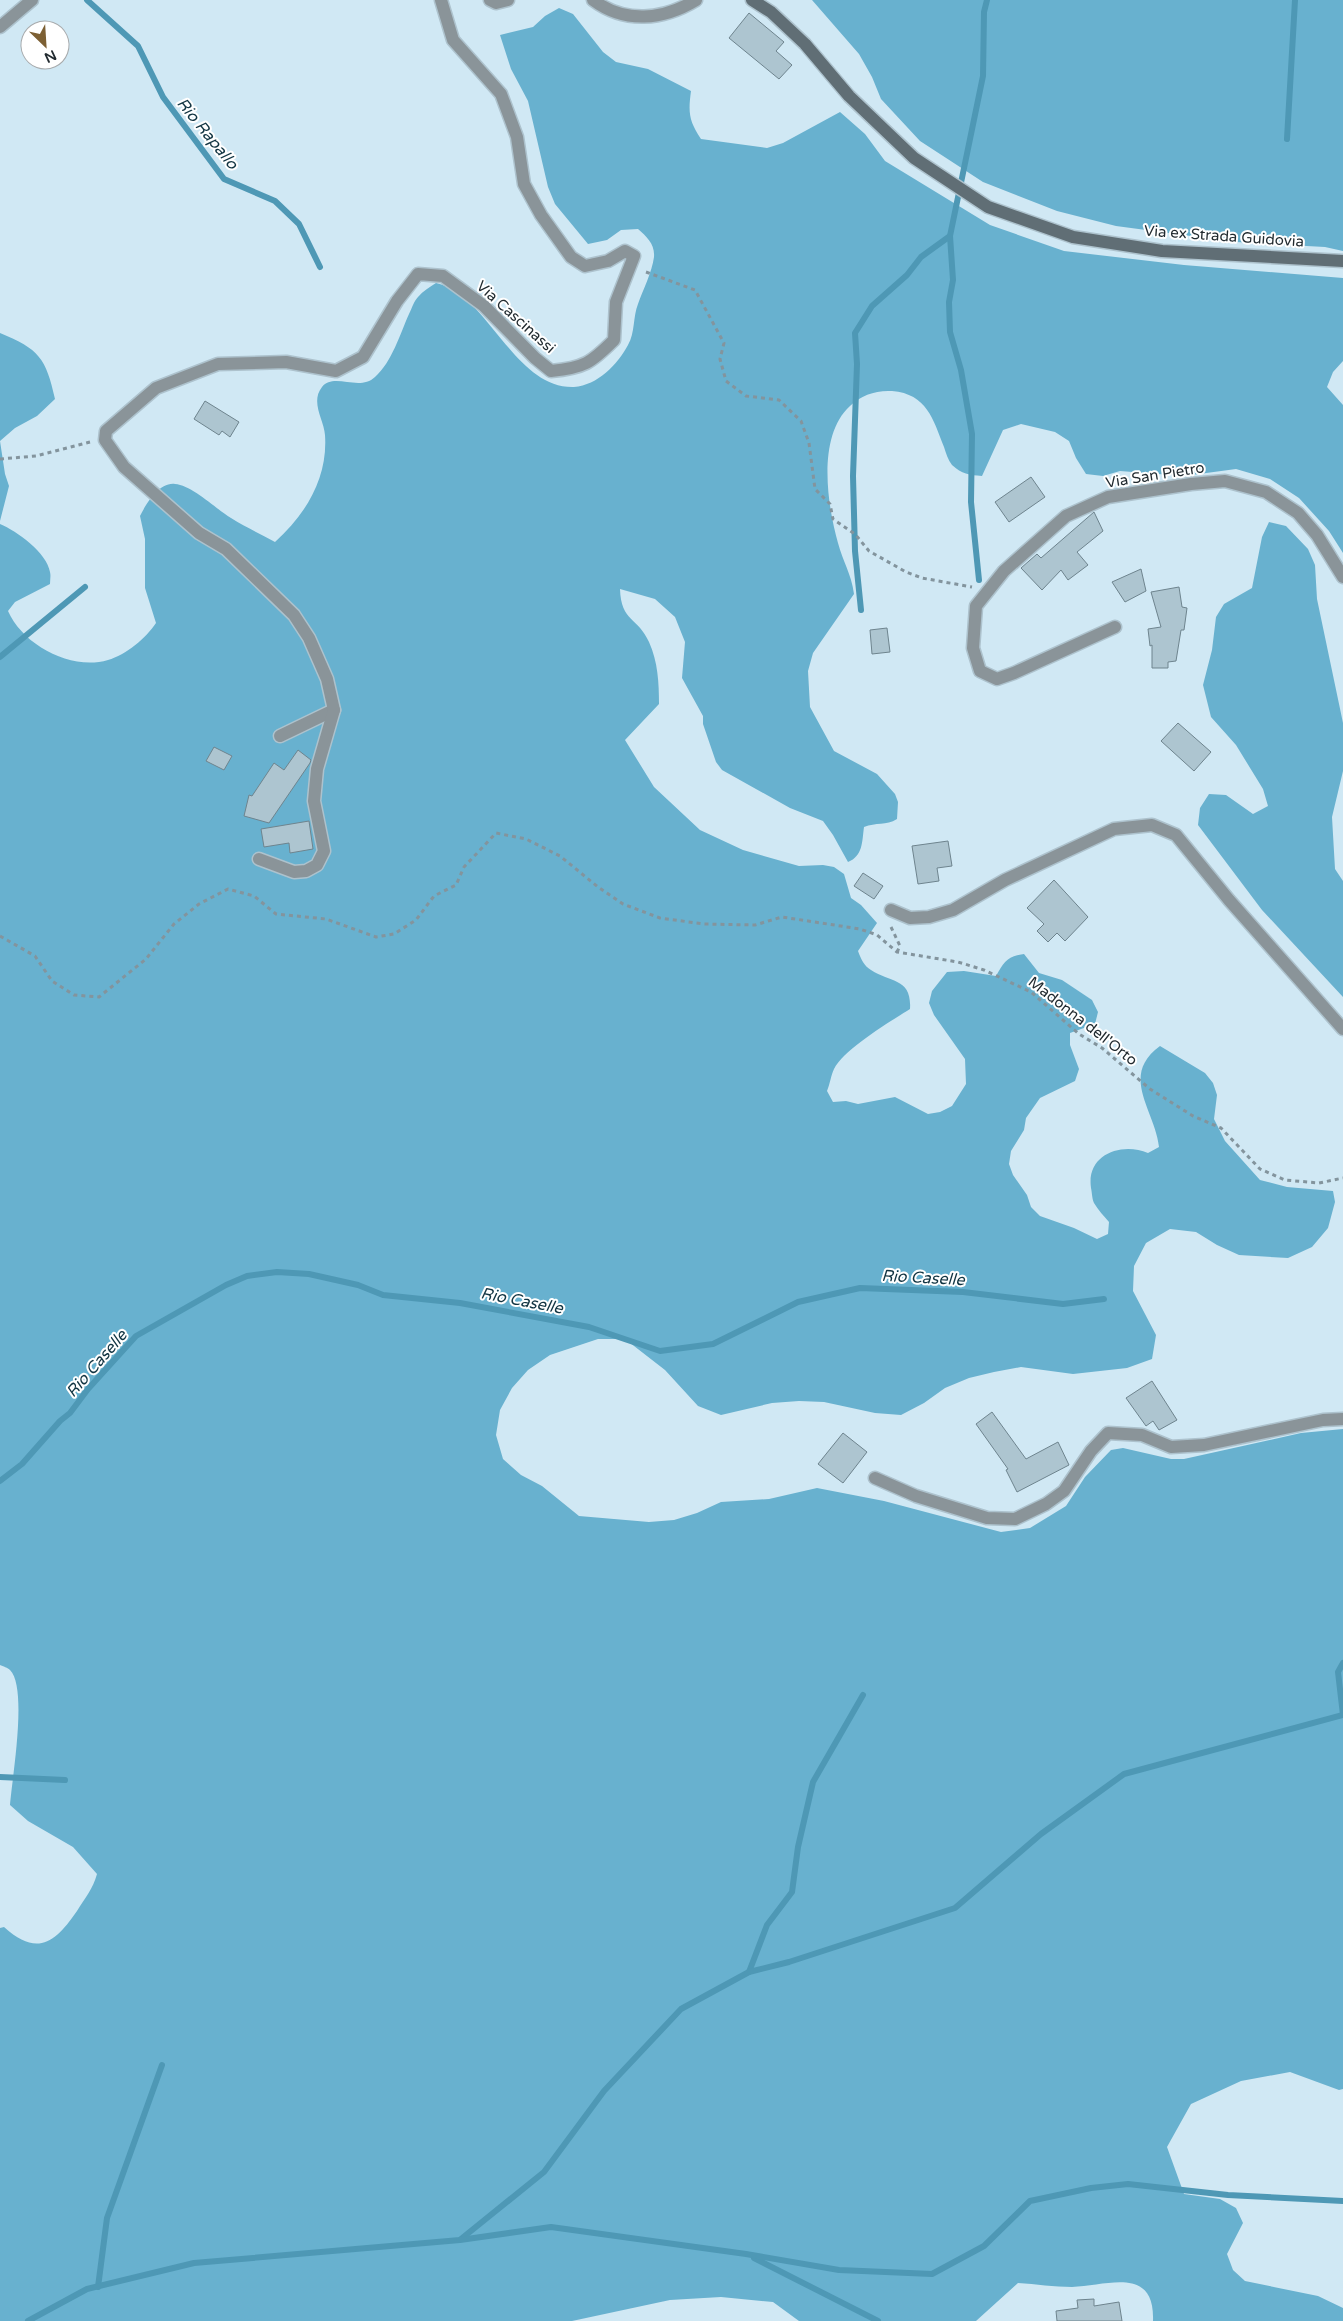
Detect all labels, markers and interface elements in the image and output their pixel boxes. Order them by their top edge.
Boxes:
north arrow [20,20,70,70]
text: N [42,46,59,66]
water label: Rio Rapallo [172,94,243,174]
street label: Via ex Strada Guidovia [1143,221,1305,251]
street label: Via Cascinassi [473,277,559,357]
street label: Via San Pietro [1104,458,1206,492]
street label: Madonna dell'Orto [1025,973,1141,1069]
water label: Rio Caselle [881,1266,966,1290]
water label: Rio Caselle [479,1283,565,1319]
water label: Rio Caselle [62,1325,132,1402]

